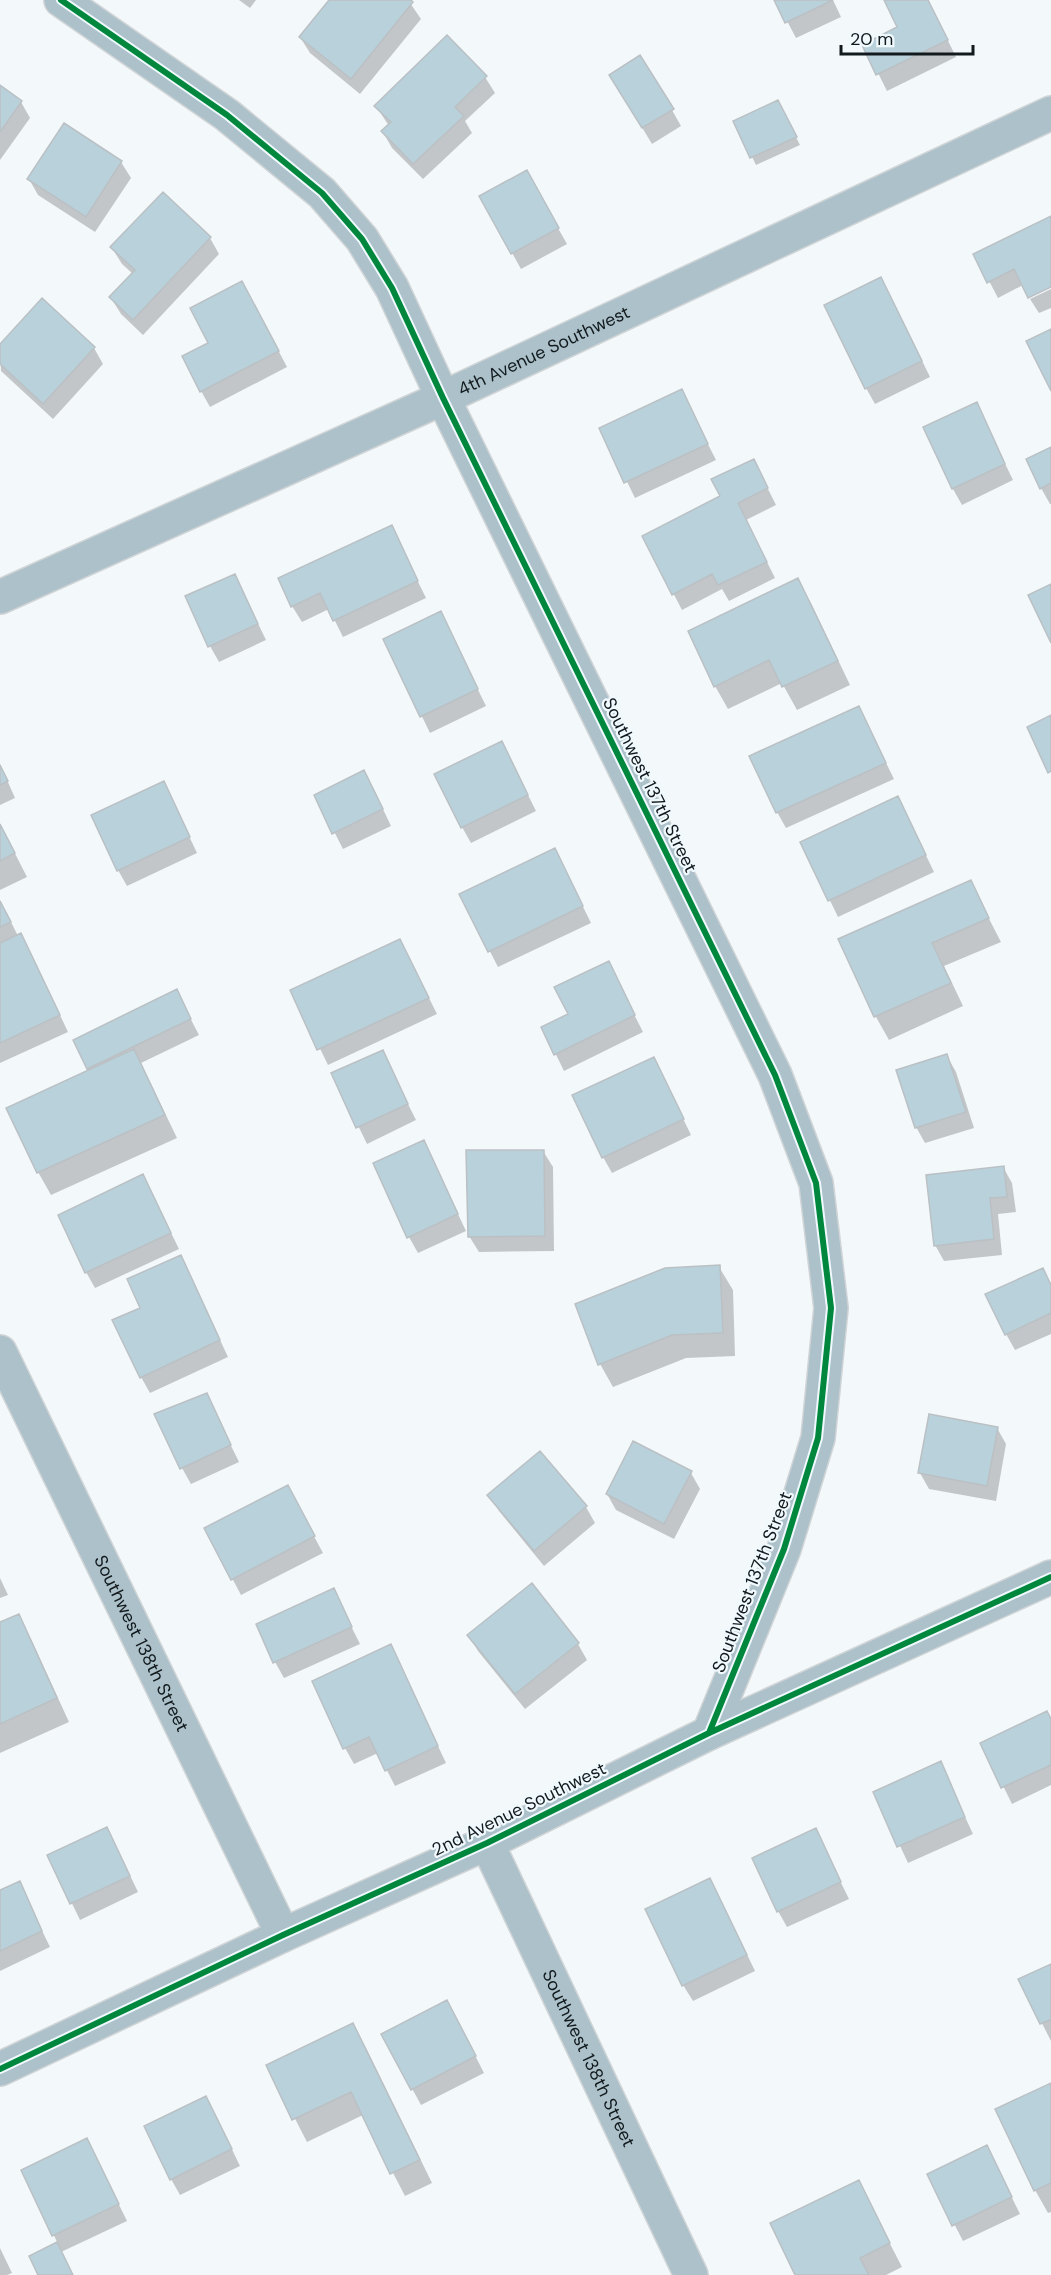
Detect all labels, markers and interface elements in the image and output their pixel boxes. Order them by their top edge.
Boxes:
scale bar [841,18,973,56]
text: 20 m [850,27,893,51]
street label: 4th Avenue Southwest [454,300,634,401]
street label: Southwest 137th Street [597,694,703,876]
street label: Southwest 137th Street [706,1488,798,1676]
street label: Southwest 138th Street [88,1551,195,1736]
street label: 2nd Avenue Southwest [428,1756,610,1862]
street label: Southwest 138th Street [536,1966,641,2151]

